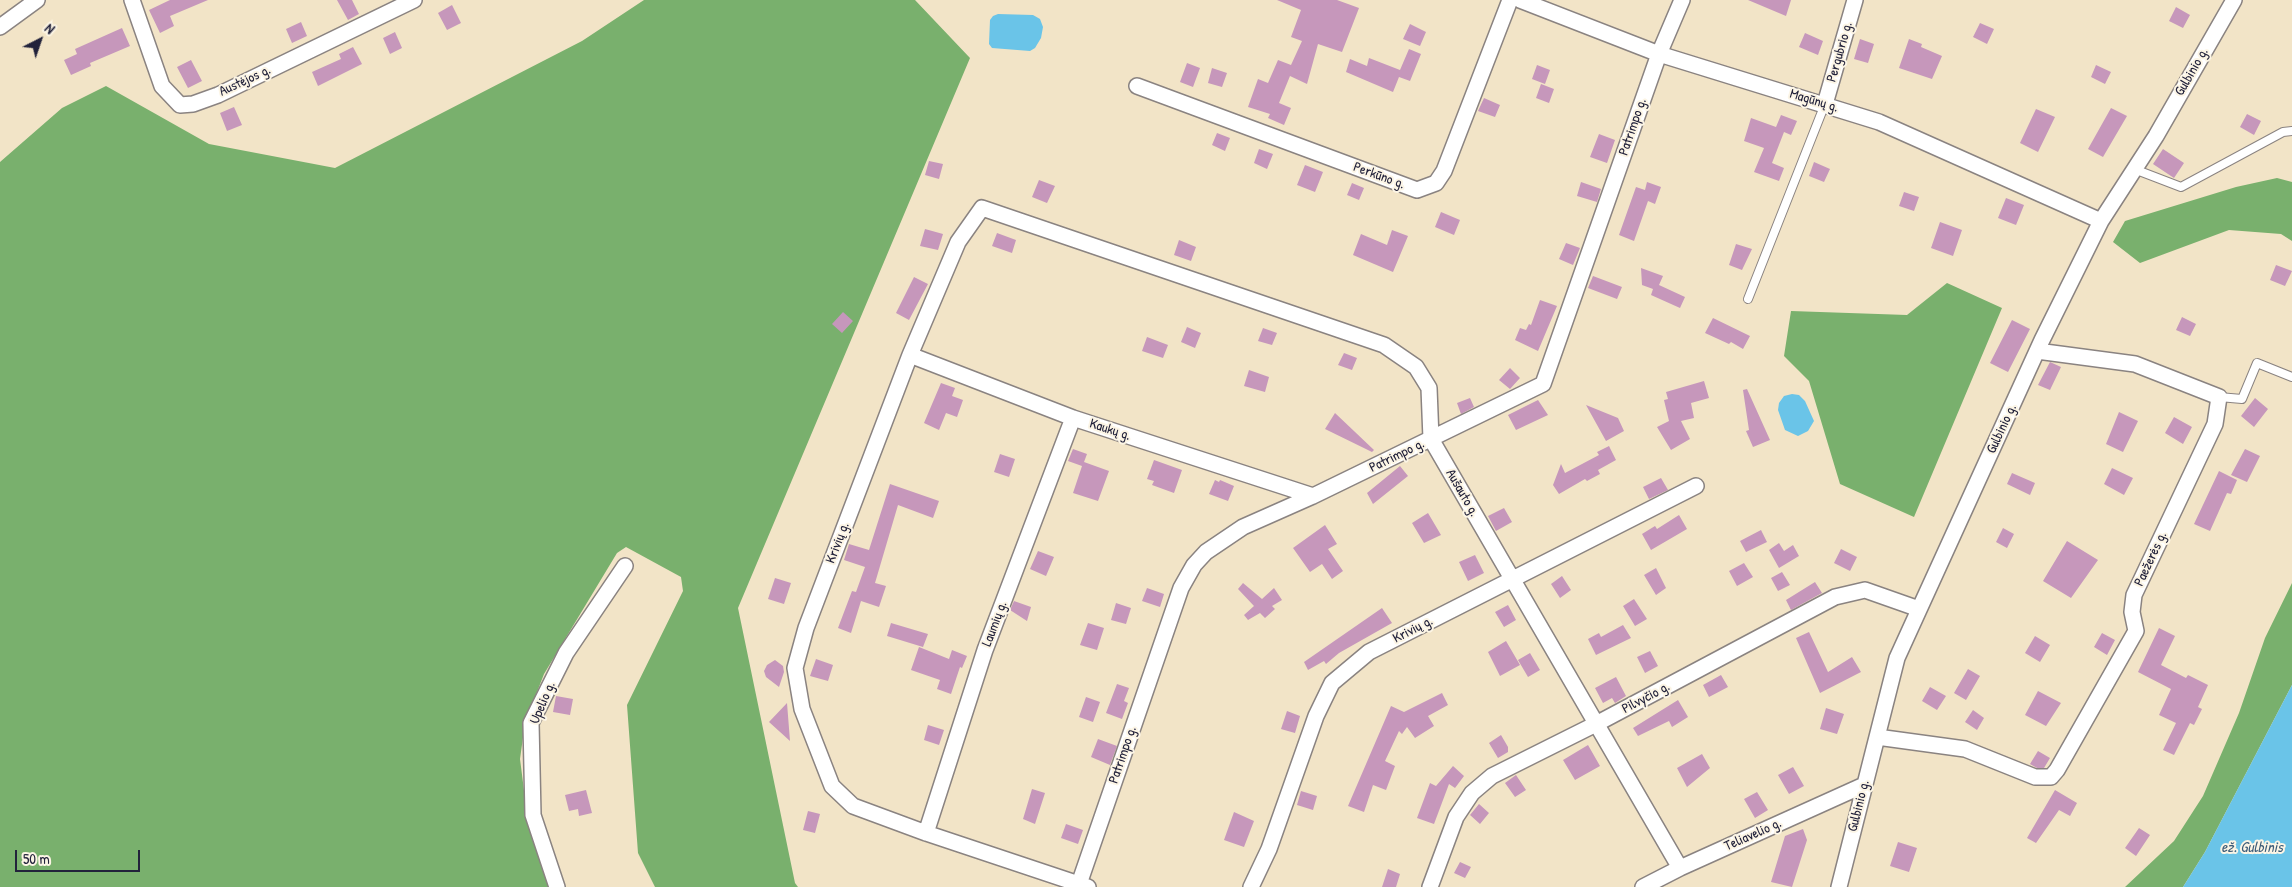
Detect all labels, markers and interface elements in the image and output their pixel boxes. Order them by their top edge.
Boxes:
north arrow [15,15,65,65]
text: N [41,19,59,38]
street label: Pergubrio g. [1823,20,1857,84]
street label: Gulbinio g. [2172,45,2212,99]
street label: Austėjos g. [217,62,273,100]
street label: Magūnų g. [1788,86,1840,116]
street label: Patrimpo g. [1615,96,1651,158]
street label: Perkūno g. [1351,159,1407,193]
street label: Gulbinio g. [1983,402,2021,456]
street label: Kaukų g. [1087,415,1133,445]
street label: Patrimpo g. [1367,435,1427,477]
street label: Aušauto g. [1442,466,1482,520]
street label: Krivių g. [823,520,853,566]
street label: Paežerės g. [2131,529,2171,589]
street label: Laumių g. [979,599,1011,649]
street label: Krivių g. [1390,613,1436,647]
street label: Pilvyčio g. [1619,678,1673,718]
street label: Upelio g. [527,679,559,727]
street label: Patrimpo g. [1105,724,1141,786]
street label: Gulbinio g. [1844,778,1874,834]
street label: Teliavelio g. [1722,815,1784,855]
water label: ež. Gulbinis [2221,839,2283,857]
scale bar [18,840,142,872]
text: 50 m [23,848,50,869]

